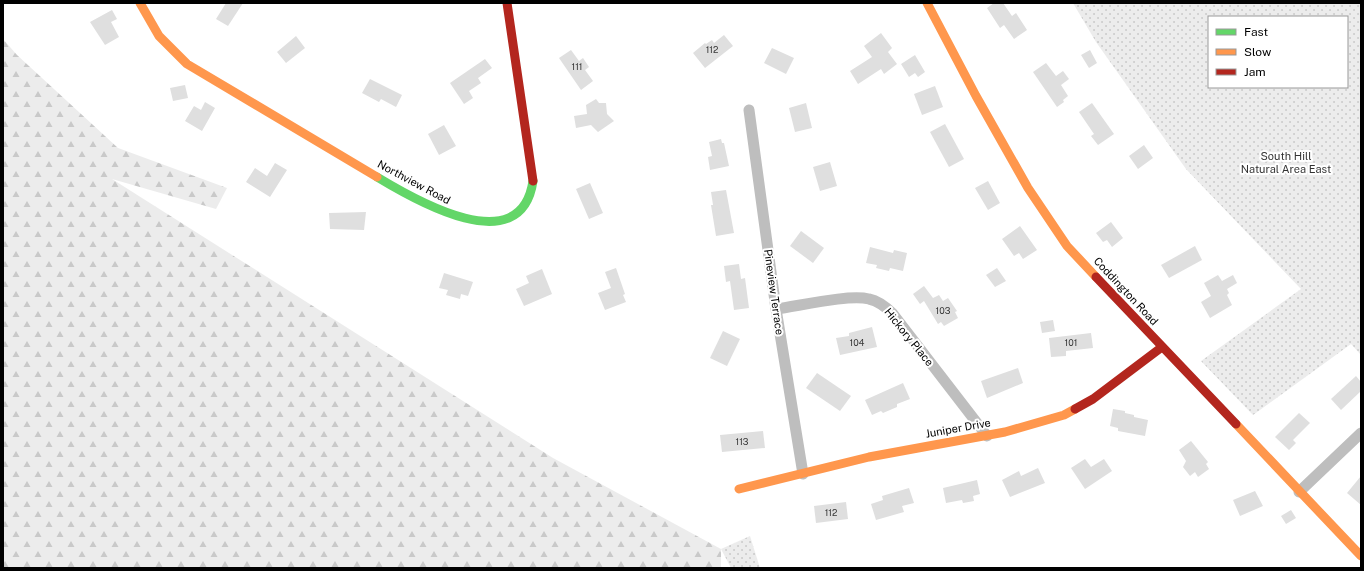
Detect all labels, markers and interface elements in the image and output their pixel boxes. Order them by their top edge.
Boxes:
legend [1208,16,1348,88]
text: Fast [1244,25,1269,39]
house number: 112 [706,44,718,55]
text: Slow [1244,45,1272,59]
house number: 111 [572,61,583,72]
text: Jam [1244,65,1266,79]
park label: South Hill Natural Area East [1241,150,1331,175]
street label: Northview Road [376,158,452,206]
street label: Pineview Terrace [762,248,786,336]
street label: Coddington Road [1091,255,1161,327]
house number: 103 [936,305,951,316]
street label: Hickory Place [882,306,936,368]
house number: 104 [850,337,865,348]
house number: 101 [1065,337,1077,348]
street label: Juniper Drive [924,416,992,440]
house number: 113 [736,436,749,447]
house number: 112 [825,507,837,518]

